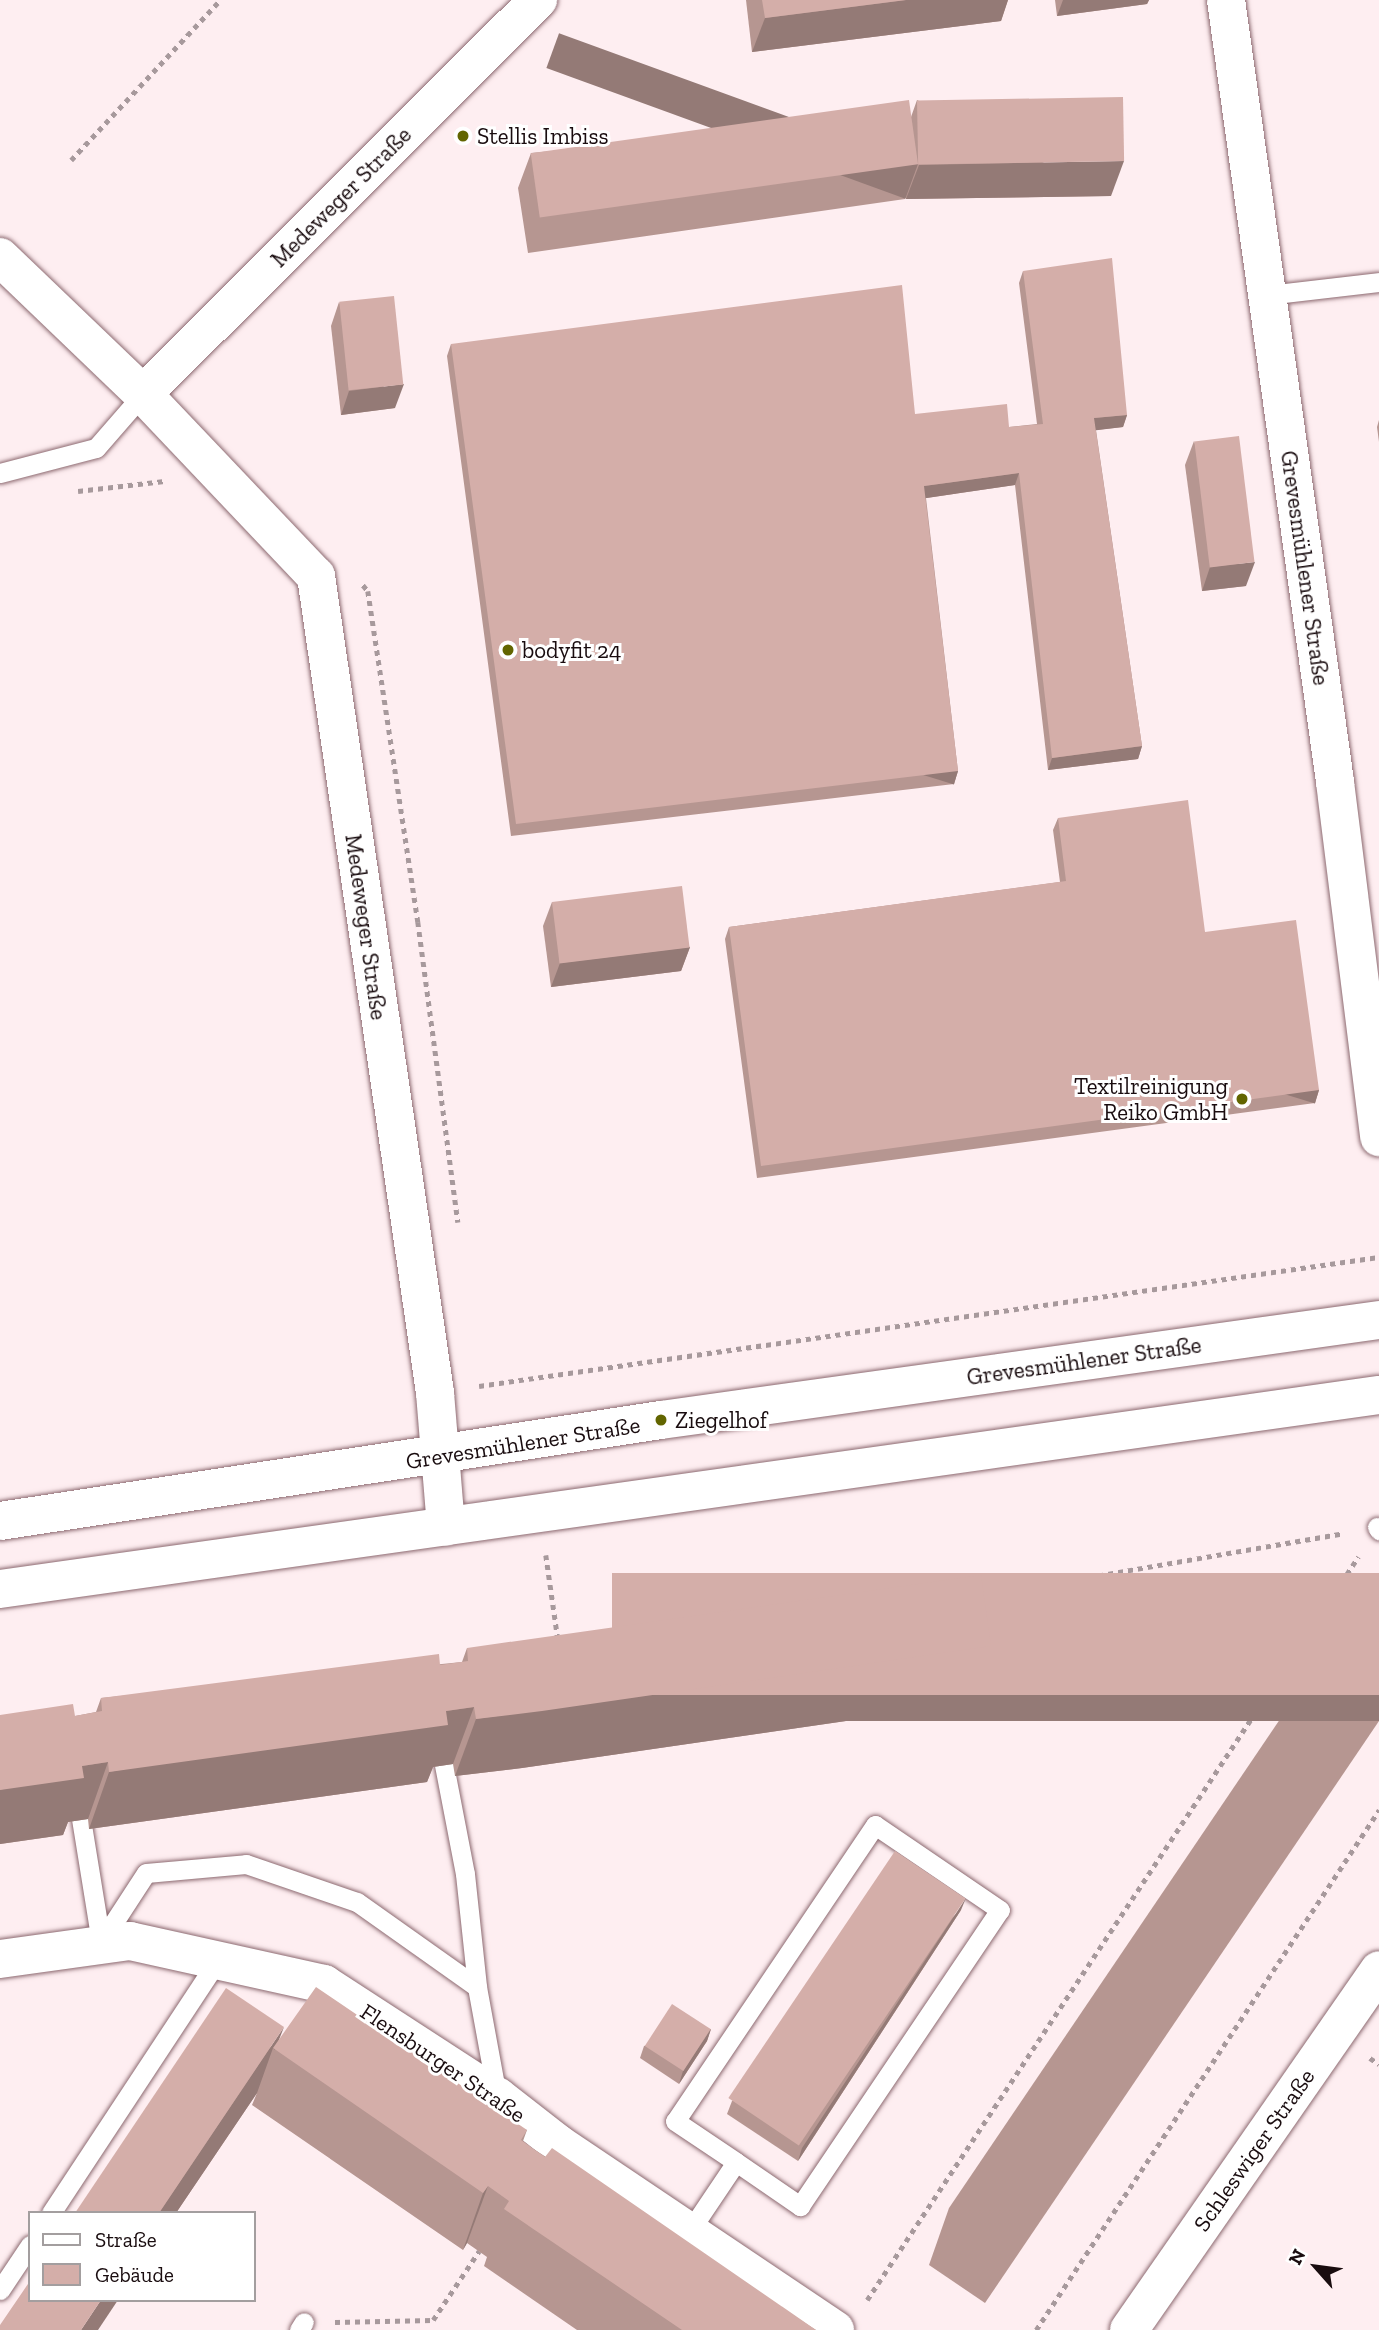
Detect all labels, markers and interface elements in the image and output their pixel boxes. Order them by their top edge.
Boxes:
street label: Medeweger Straße [265,121,417,273]
place label: Stellis Imbiss [477,122,609,150]
marker: Stellis Imbiss [455,128,471,144]
street label: Grevesmühlener Straße [1275,449,1335,687]
place label: bodyfit 24 [522,636,621,664]
marker: bodyfit 24 [500,642,516,658]
street label: Medeweger Straße [339,832,393,1022]
place label: Textilreinigung Reiko GmbH [1074,1072,1228,1126]
marker: Textilreinigung Reiko GmbH [1234,1091,1250,1107]
street label: Grevesmühlener Straße [965,1331,1203,1391]
place label: Ziegelhof [675,1406,767,1434]
street label: Grevesmühlener Straße [404,1411,642,1475]
marker: Ziegelhof [653,1412,669,1428]
street label: Flensburger Straße [355,1997,531,2129]
street label: Schleswiger Straße [1187,2063,1321,2237]
legend [28,2211,256,2302]
text: Straße [95,2227,157,2252]
north arrow [1281,2232,1351,2302]
text: N [1283,2245,1311,2269]
text: Gebäude [95,2262,174,2287]

